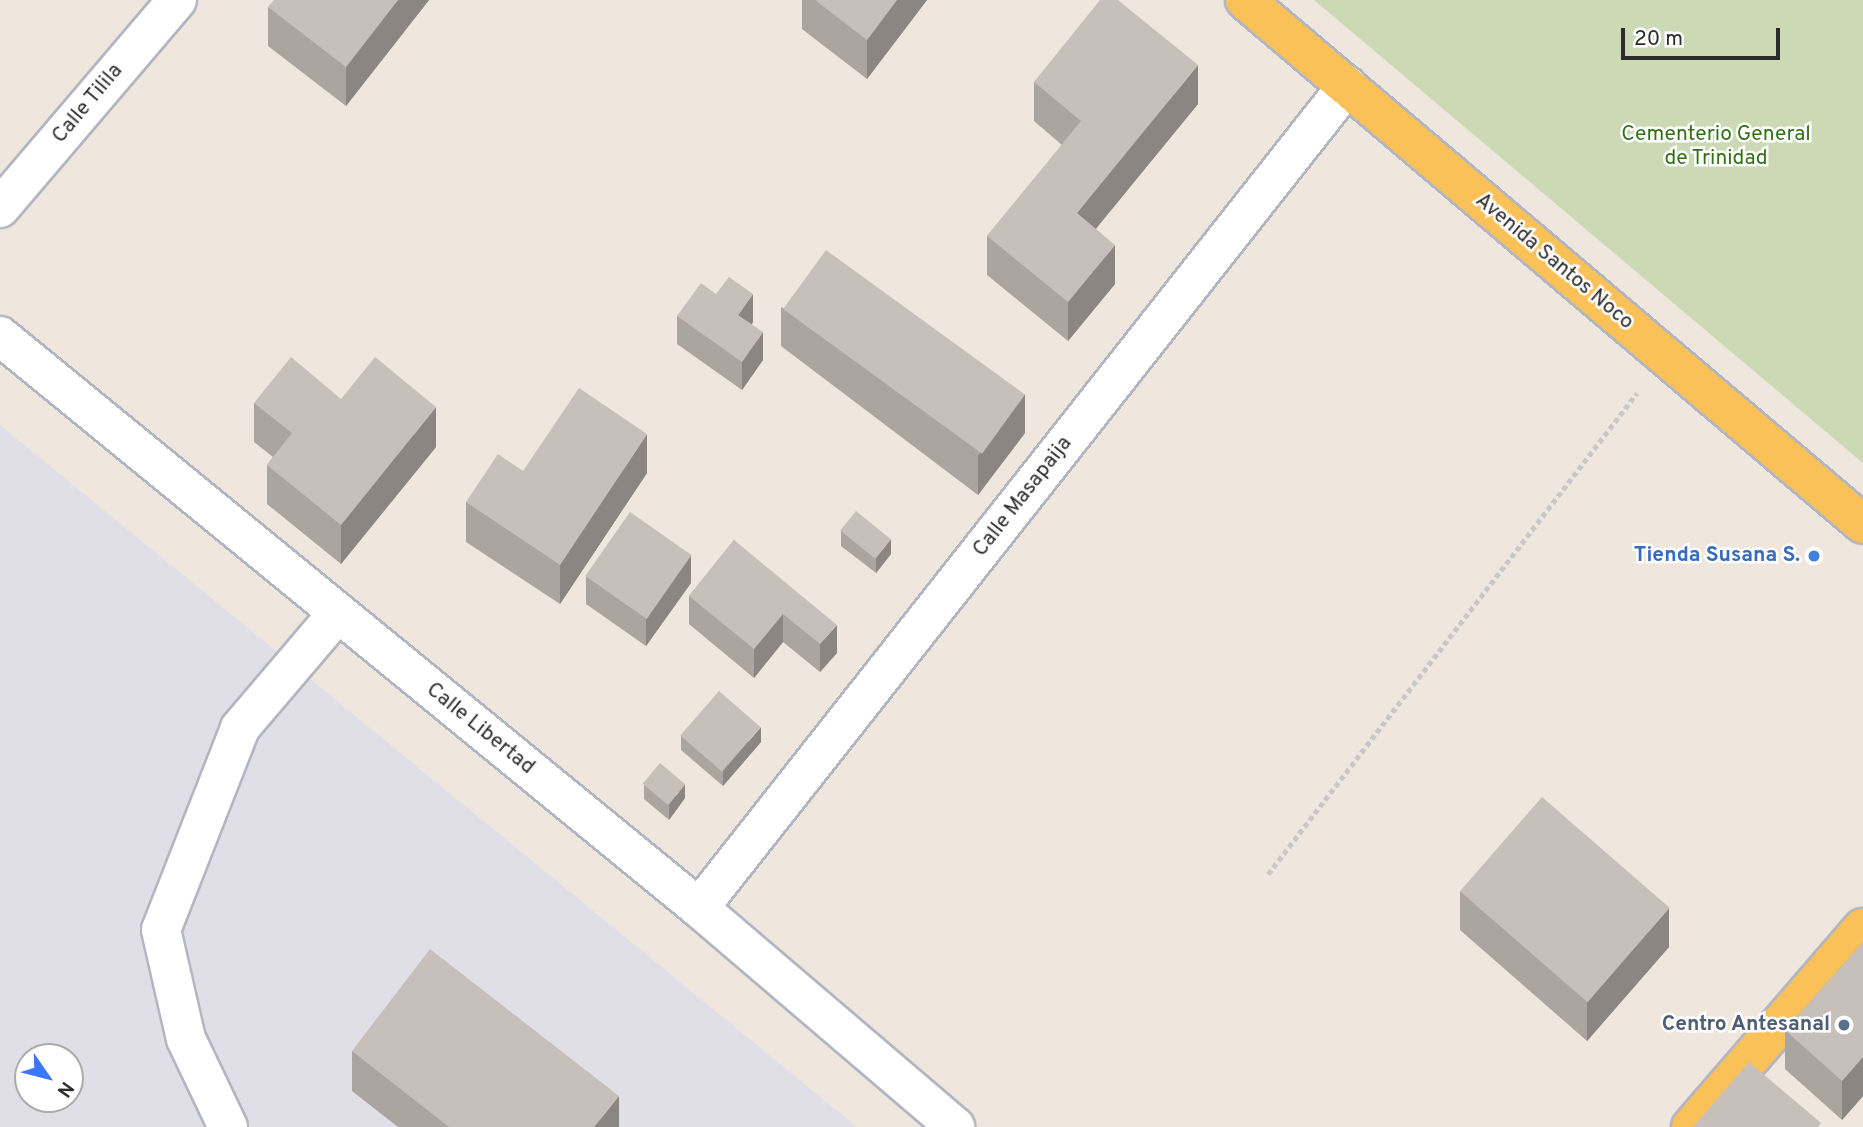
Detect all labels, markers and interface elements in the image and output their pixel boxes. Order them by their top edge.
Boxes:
scale bar [1625,14,1784,58]
text: 20 m [1634,26,1683,53]
street label: Calle Tilila [47,59,129,149]
park label: Cementerio General de Trinidad [1621,122,1811,172]
street label: Avenida Santos Noco [1470,188,1638,336]
street label: Calle Masapaija [968,432,1078,562]
place label: Tienda Susana S. [1634,543,1800,569]
marker: Tienda Susana S. [1806,548,1822,564]
street label: Calle Libertad [421,678,539,780]
place label: Centro Antesanal [1661,1012,1830,1038]
marker: Centro Antesanal [1836,1017,1852,1033]
north arrow [14,1043,84,1113]
text: N [51,1076,78,1101]

